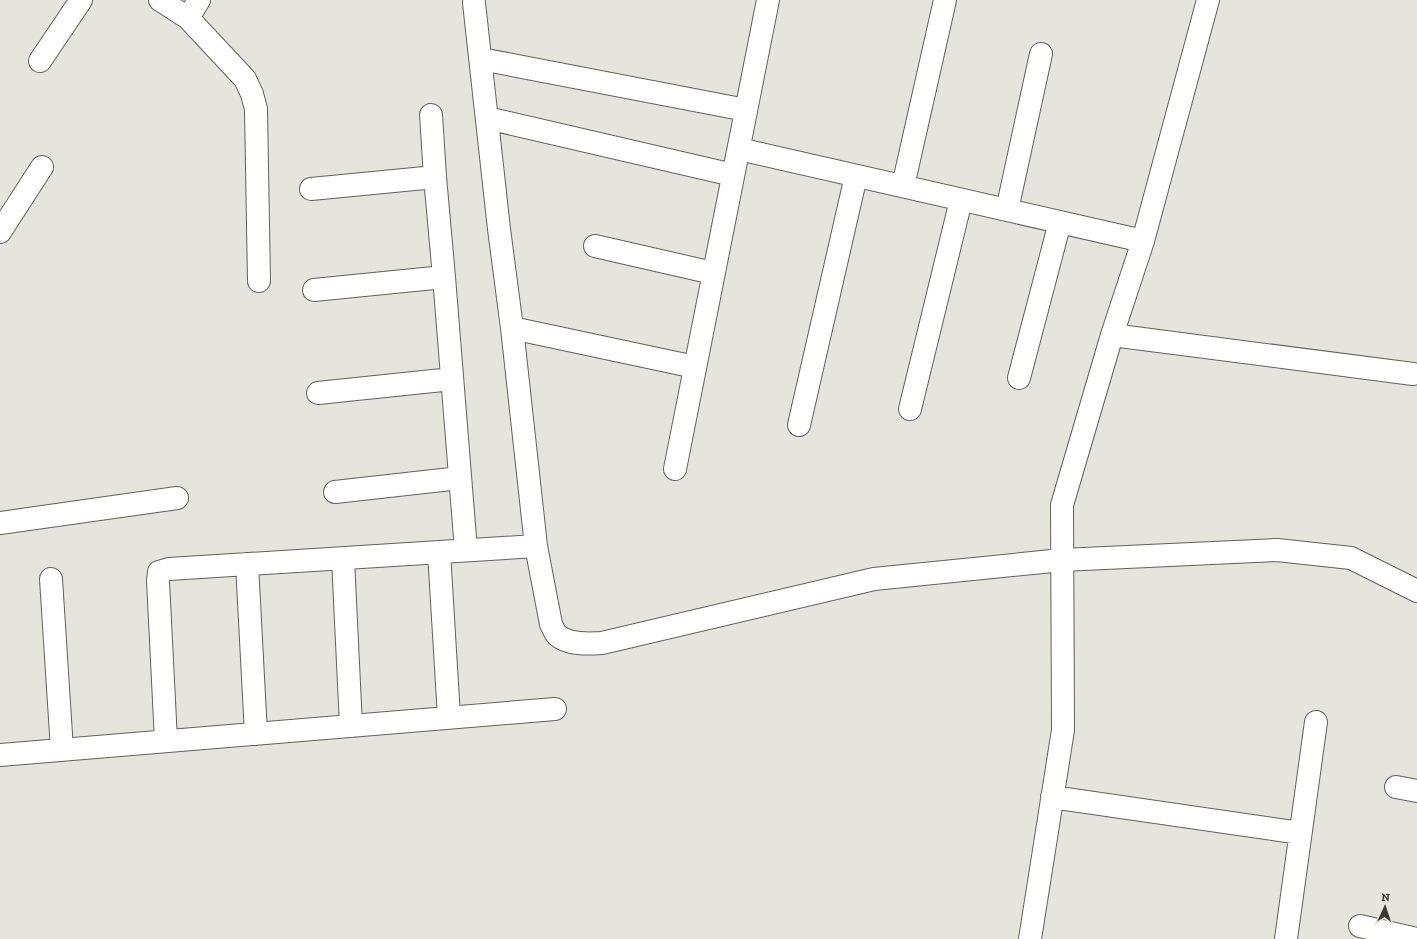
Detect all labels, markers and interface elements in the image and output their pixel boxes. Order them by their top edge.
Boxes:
north arrow [1365,887,1405,927]
text: N [1381,891,1391,904]

